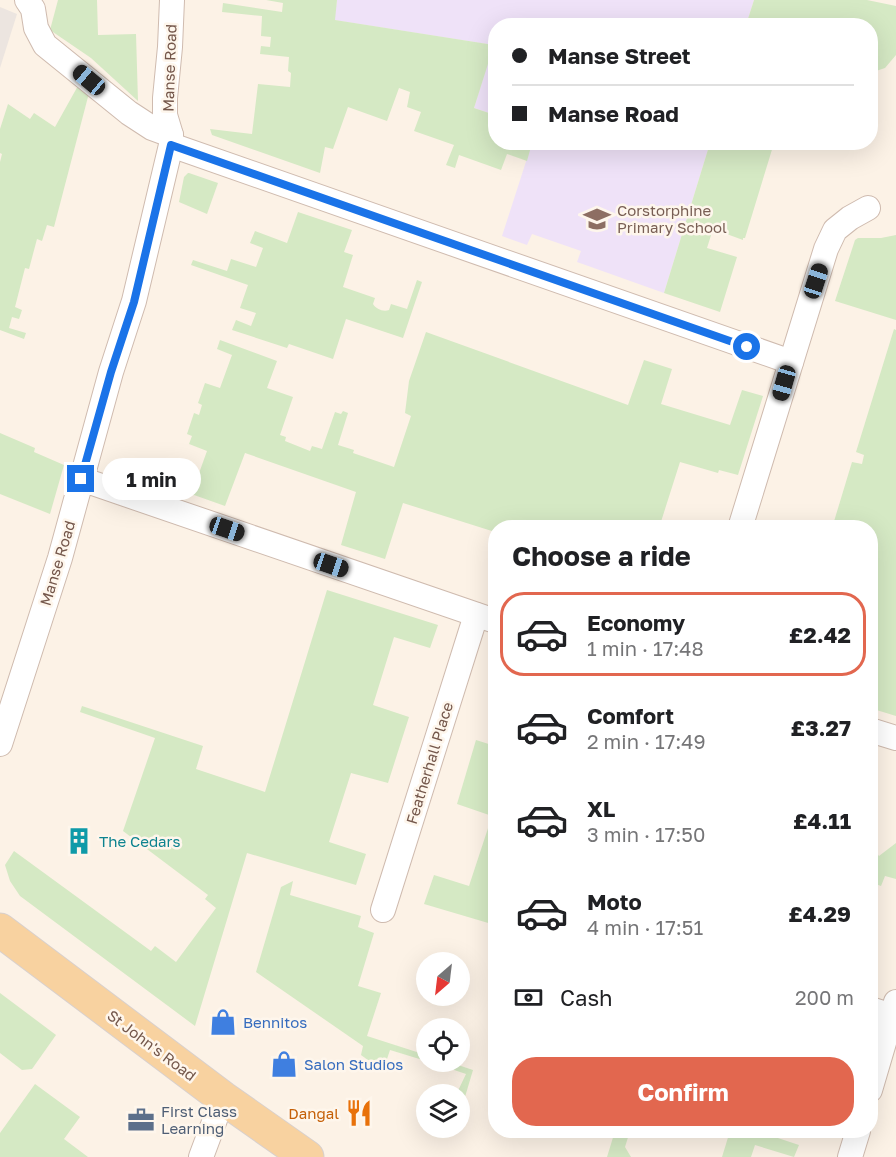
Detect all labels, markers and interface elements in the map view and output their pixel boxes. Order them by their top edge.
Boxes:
street label: Manse Road [158,24,180,112]
text: Manse Street [548,42,691,69]
car [69,62,109,98]
text: Manse Road [548,100,679,127]
place label: Corstorphine Primary School [617,201,727,236]
school or university icon: Corstorphine Primary School [582,204,612,234]
car [802,261,830,301]
route start [733,333,760,360]
car [770,363,798,403]
callout: 1 min [102,458,201,500]
route end [67,465,94,492]
text: 1 min [126,467,177,491]
car [207,515,247,543]
street label: Manse Road [36,518,78,608]
text: Choose a ride [512,540,691,572]
car [311,551,351,579]
icon: car [515,607,569,661]
text: Economy [587,609,685,636]
text: £2.42 [789,621,851,648]
text: 1 min · 17:48 [587,636,704,660]
street label: Featherhall Place [402,700,456,826]
icon: car [515,700,569,754]
text: Comfort [587,702,674,729]
text: £3.27 [791,714,851,741]
text: 2 min · 17:49 [587,729,706,753]
icon: car [515,793,569,847]
text: XL [587,795,615,822]
text: £4.11 [793,807,851,834]
text: 3 min · 17:50 [587,822,705,846]
building icon: The Cedars [64,826,94,856]
place label: The Cedars [99,832,180,850]
icon: car [515,886,569,940]
text: Moto [587,888,642,915]
text: £4.29 [788,900,851,927]
text: 4 min · 17:51 [587,915,703,939]
north arrow [416,952,470,1006]
map controls [416,952,470,1138]
icon: cash [512,981,545,1014]
text: Cash [560,984,613,1011]
text: 200 m [795,985,854,1009]
street label: St John's Road [104,1006,200,1084]
shop icon: Bennitos [208,1007,238,1037]
place label: Bennitos [243,1013,307,1031]
button: locate [416,1018,470,1072]
shop icon: Salon Studios [269,1049,299,1079]
place label: Salon Studios [304,1055,403,1073]
button: Confirm [512,1057,854,1126]
button: layers [416,1084,470,1138]
restaurant icon: Dangal [344,1098,374,1128]
place label: First Class Learning [161,1102,237,1137]
place label: Dangal [288,1104,339,1122]
office icon: First Class Learning [126,1105,156,1135]

